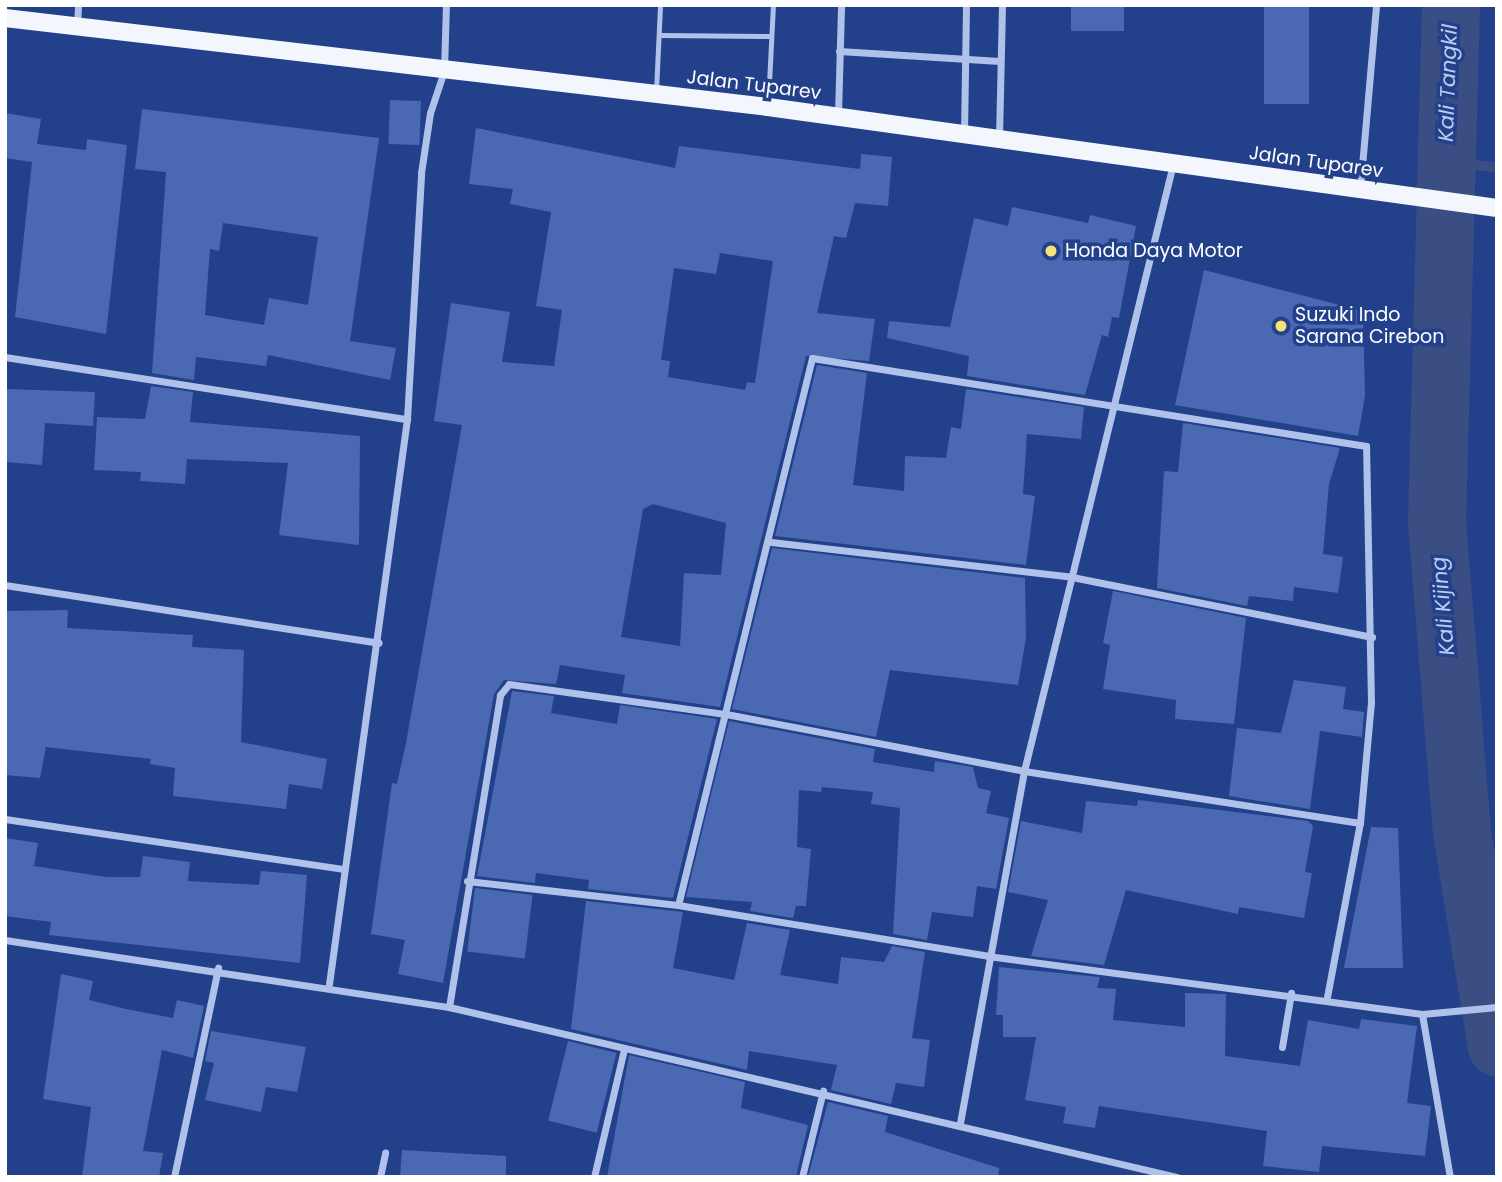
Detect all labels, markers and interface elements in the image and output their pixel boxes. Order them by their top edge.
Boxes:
water label: Kali Tangkil [1433,24,1463,142]
street label: Jalan Tuparev [685,65,823,105]
street label: Jalan Tuparev [1247,141,1385,183]
place label: Honda Daya Motor [1065,240,1243,262]
marker: Honda Daya Motor [1043,243,1059,259]
place label: Suzuki Indo Sarana Cirebon [1295,304,1444,348]
marker: Suzuki Indo Sarana Cirebon [1273,318,1289,334]
water label: Kali Kijing [1426,556,1460,656]

